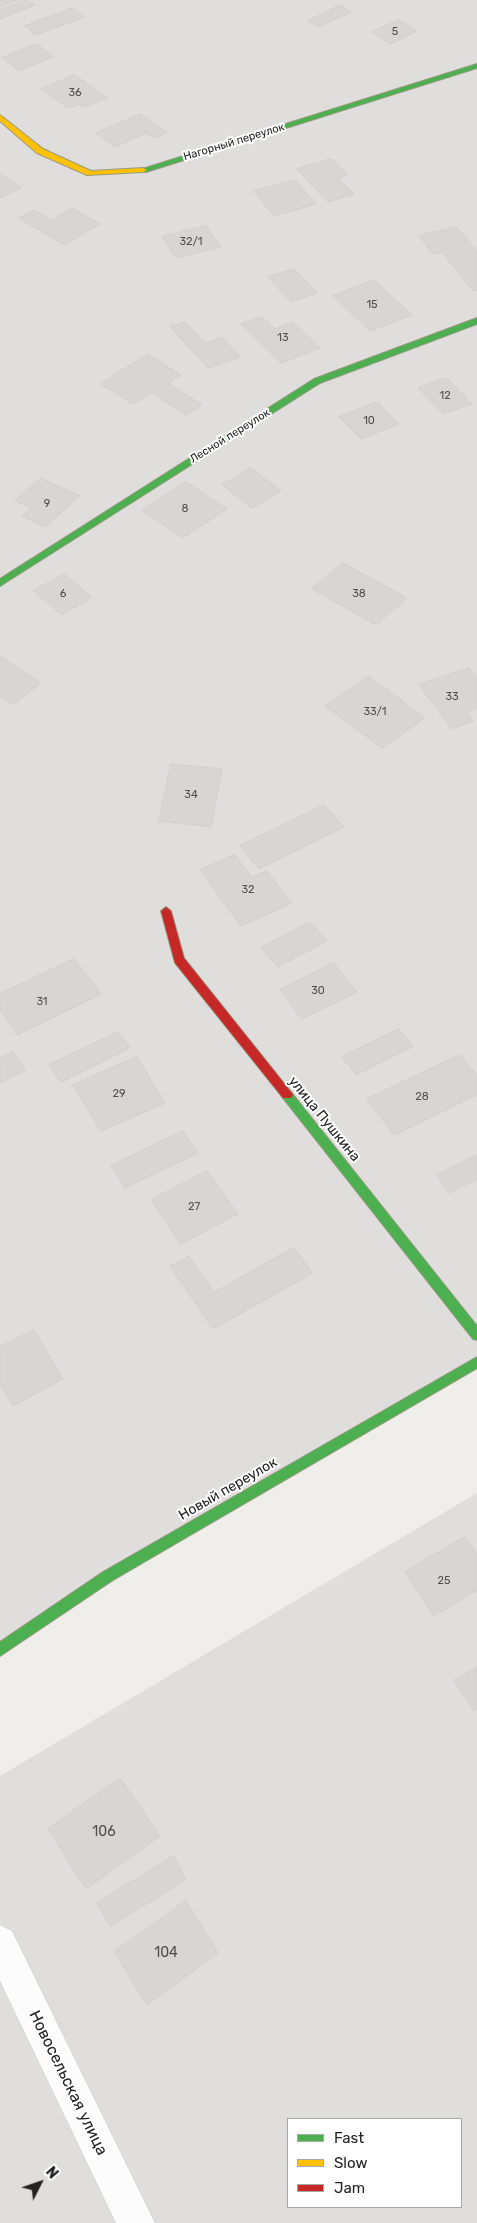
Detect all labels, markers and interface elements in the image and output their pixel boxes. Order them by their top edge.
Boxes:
house number: 5 [392,25,398,39]
house number: 36 [68,86,82,100]
street label: Нагорный переулок [182,120,286,164]
house number: 32/1 [179,235,203,249]
house number: 15 [366,298,378,312]
house number: 13 [277,331,289,345]
house number: 12 [439,389,451,403]
street label: Лесной переулок [188,406,272,466]
house number: 10 [363,414,375,428]
house number: 9 [44,497,50,511]
house number: 8 [182,502,188,516]
house number: 6 [60,587,66,601]
house number: 38 [352,587,366,601]
house number: 33 [445,690,459,704]
house number: 33/1 [363,705,387,719]
house number: 34 [184,788,198,802]
house number: 32 [241,883,255,897]
house number: 30 [311,984,325,998]
house number: 31 [36,995,48,1009]
street label: улица Пушкина [285,1073,363,1165]
house number: 29 [113,1087,125,1101]
house number: 28 [415,1090,429,1104]
house number: 27 [188,1200,200,1214]
street label: Новый переулок [176,1454,280,1524]
house number: 25 [438,1574,450,1588]
house number: 106 [92,1824,116,1840]
house number: 104 [154,1945,178,1961]
street label: Новосельская улица [25,2007,111,2159]
legend [287,2118,462,2208]
text: Fast [334,2129,364,2147]
text: Slow [334,2154,367,2172]
north arrow [15,2158,65,2208]
text: N [42,2163,61,2182]
text: Jam [334,2179,365,2197]

